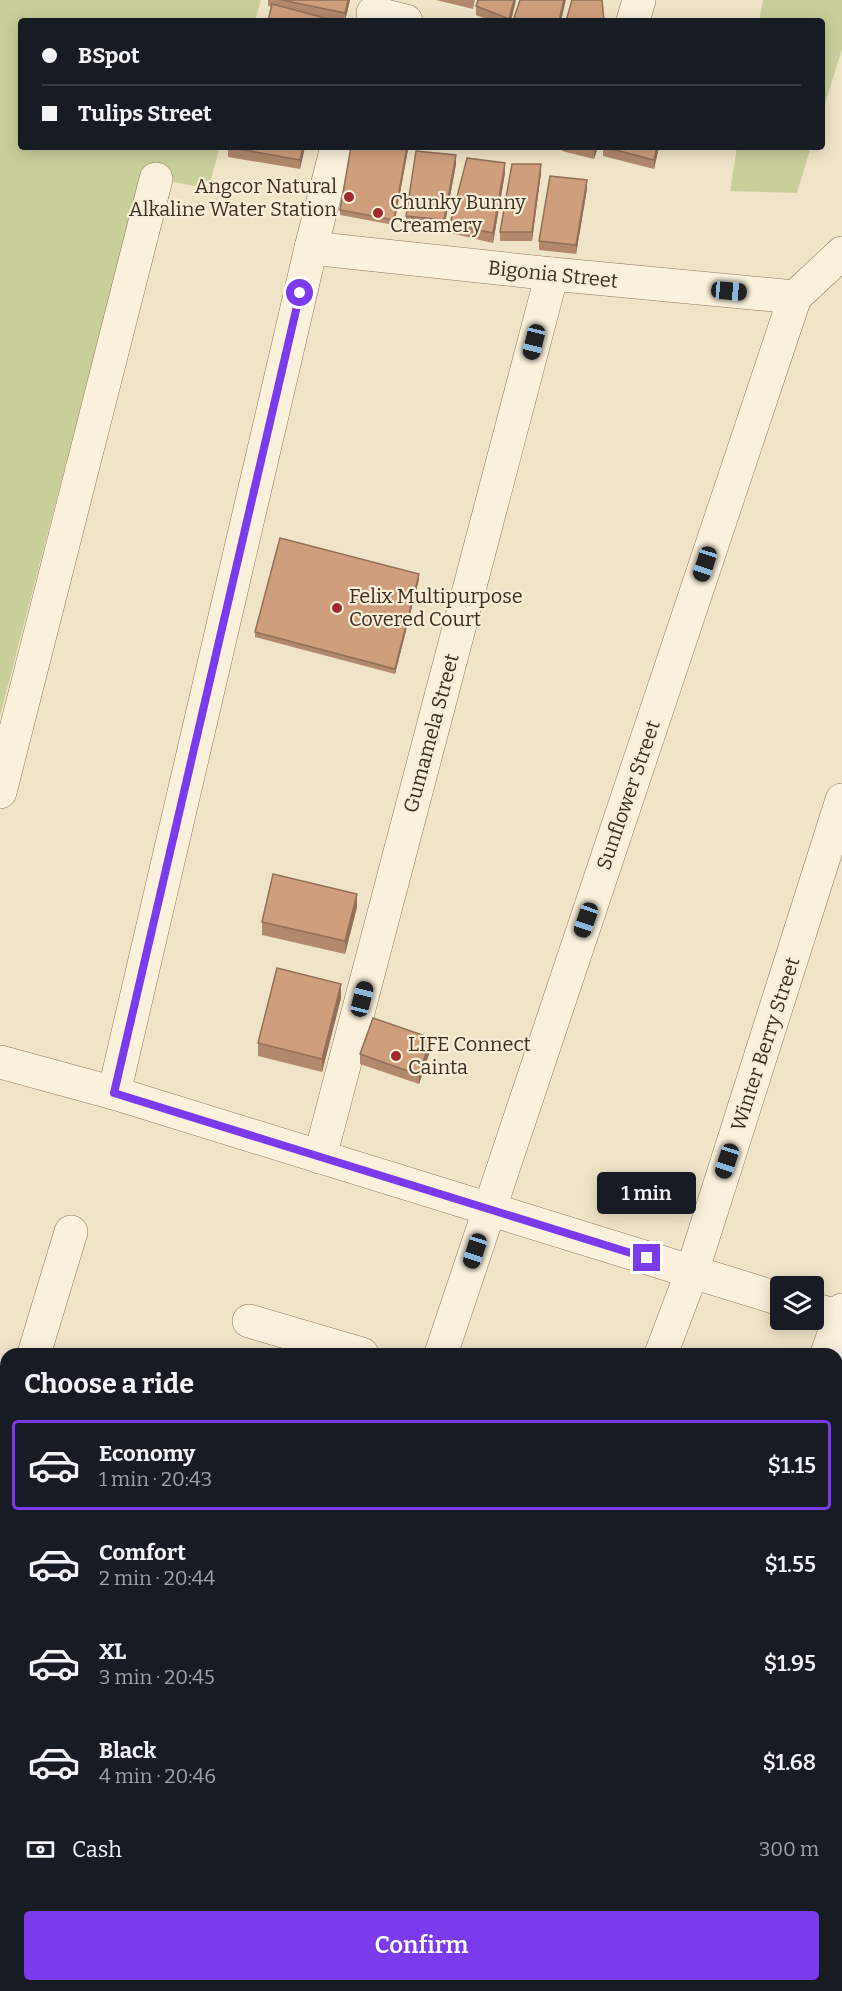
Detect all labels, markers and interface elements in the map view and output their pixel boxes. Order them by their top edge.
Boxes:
text: BSpot [78,42,140,69]
text: Tulips Street [78,100,212,127]
place label: Angcor Natural Alkaline Water Station [129,174,337,221]
marker: Angcor Natural Alkaline Water Station [342,190,356,204]
place label: Chunky Bunny Creamery [390,190,526,237]
marker: Chunky Bunny Creamery [371,206,385,220]
street label: Bigonia Street [487,255,619,293]
route start [286,279,313,306]
car [710,280,748,302]
car [521,322,547,362]
car [691,544,719,584]
place label: Felix Multipurpose Covered Court [349,584,523,631]
marker: Felix Multipurpose Covered Court [330,601,344,615]
street label: Gumamela Street [398,651,464,815]
street label: Sunflower Street [591,717,665,873]
car [572,900,600,940]
street label: Winter Berry Street [726,954,804,1134]
car [349,979,375,1019]
place label: LIFE Connect Cainta [408,1032,531,1079]
marker: LIFE Connect Cainta [389,1049,403,1063]
car [713,1141,741,1181]
callout: 1 min [598,1171,696,1213]
text: 1 min [621,1181,672,1205]
car [461,1231,489,1271]
route end [633,1244,660,1271]
map controls [770,1276,824,1330]
button: layers [770,1276,824,1330]
text: Choose a ride [24,1368,194,1400]
icon: car [27,1438,81,1492]
text: Economy [99,1440,195,1467]
text: $1.15 [768,1452,816,1479]
text: 1 min · 20:43 [99,1467,212,1491]
icon: car [27,1537,81,1591]
text: Comfort [99,1539,186,1566]
text: $1.55 [764,1551,816,1578]
text: 2 min · 20:44 [99,1566,215,1590]
icon: car [27,1636,81,1690]
text: XL [99,1638,126,1665]
text: $1.95 [764,1650,816,1677]
text: 3 min · 20:45 [99,1665,215,1689]
icon: car [27,1735,81,1789]
text: Black [99,1737,156,1764]
text: $1.68 [763,1749,816,1776]
text: 4 min · 20:46 [99,1764,216,1788]
icon: cash [24,1833,57,1866]
text: Cash [72,1836,122,1863]
text: 300 m [759,1837,819,1861]
button: Confirm [24,1911,819,1980]

